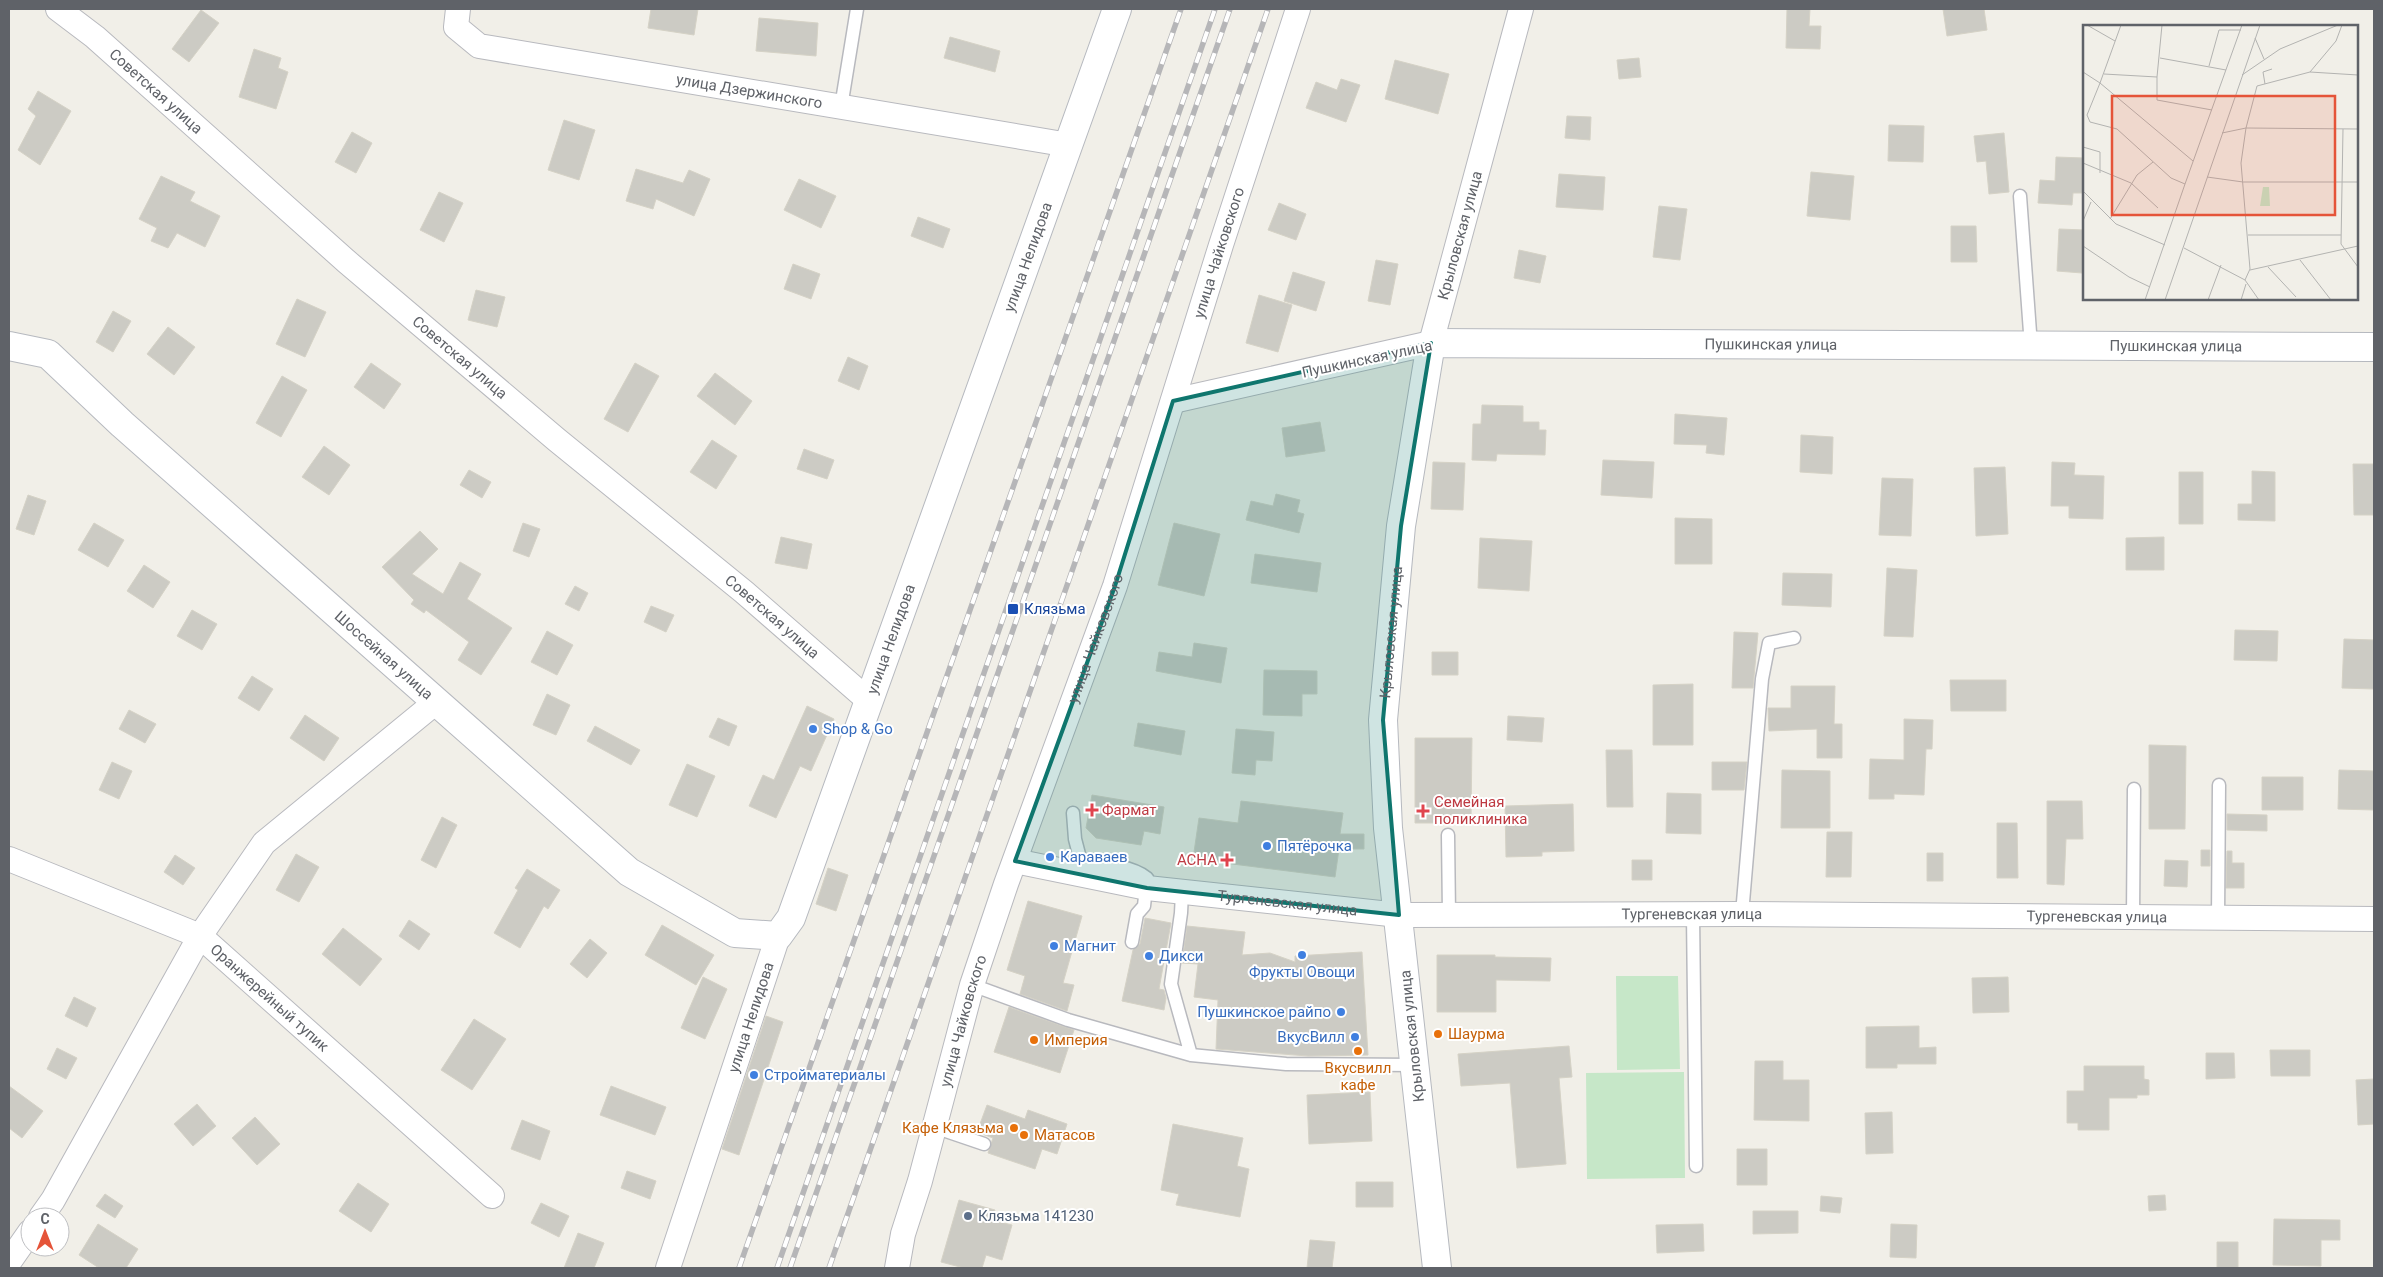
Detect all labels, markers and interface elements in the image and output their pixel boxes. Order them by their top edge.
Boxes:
inset map [2083,25,2358,300]
street label: Советская улица [106,45,206,138]
street label: улица Дзержинского [675,70,824,112]
street label: Крыловская улица [1434,169,1486,302]
street label: улица Чайковского [1190,185,1248,320]
street label: улица Нелидова [1000,200,1056,314]
street label: Советская улица [409,312,511,403]
street label: Пушкинская улица [1704,335,1837,354]
street label: Пушкинская улица [1300,336,1434,382]
street label: Пушкинская улица [2109,337,2242,355]
street label: Крыловская улица [1376,565,1406,699]
street label: Советская улица [721,571,823,662]
street label: улица Чайковского [1064,572,1127,706]
street label: улица Нелидова [863,582,919,697]
place label: Клязьма [1024,600,1086,618]
marker: Клязьма [1006,602,1020,616]
street label: Шоссейная улица [331,607,437,703]
place label: Shop & Go [823,720,893,738]
marker: Shop & Go [807,723,819,735]
place label: Семейная поликлиника [1434,793,1527,828]
place label: Фармат [1102,801,1157,819]
marker: Фармат [1086,804,1098,816]
marker: Семейная поликлиника [1416,804,1430,818]
place label: Пятёрочка [1277,837,1352,855]
marker: Пятёрочка [1261,840,1273,852]
place label: Караваев [1060,848,1128,866]
marker: Караваев [1044,851,1056,863]
place label: АСНА [1177,851,1217,869]
marker: АСНА [1221,854,1233,866]
street label: Тургеневская улица [1217,887,1358,919]
street label: Тургеневская улица [1621,905,1762,923]
street label: Тургеневская улица [2026,907,2167,926]
place label: Магнит [1064,937,1116,955]
street label: Оранжерейный тупик [207,940,332,1055]
marker: Магнит [1048,940,1060,952]
place label: Дикси [1159,947,1203,965]
marker: Фрукты Овощи [1296,949,1308,961]
marker: Дикси [1143,950,1155,962]
street label: улица Чайковского [936,953,990,1089]
street label: улица Нелидова [724,960,778,1075]
place label: Фрукты Овощи [1249,963,1355,981]
street label: Крыловская улица [1396,969,1428,1103]
place label: Пушкинское райпо [1197,1003,1331,1021]
marker: Пушкинское райпо [1335,1006,1347,1018]
place label: Шаурма [1448,1025,1505,1043]
place label: ВкусВилл [1277,1028,1345,1046]
marker: Шаурма [1432,1028,1444,1040]
place label: Империя [1044,1031,1108,1049]
marker: ВкусВилл [1349,1031,1361,1043]
marker: Империя [1028,1034,1040,1046]
marker: Вкусвилл кафе [1352,1045,1364,1057]
place label: Вкусвилл кафе [1325,1059,1391,1094]
place label: Стройматериалы [764,1066,886,1084]
marker: Стройматериалы [748,1069,760,1081]
place label: Кафе Клязьма [902,1119,1004,1137]
marker: Кафе Клязьма [1008,1122,1020,1134]
place label: Матасов [1034,1126,1095,1144]
marker: Матасов [1018,1129,1030,1141]
north arrow [20,1207,70,1257]
place label: Клязьма 141230 [978,1207,1094,1225]
marker: Клязьма 141230 [962,1210,974,1222]
text: С [40,1211,50,1227]

